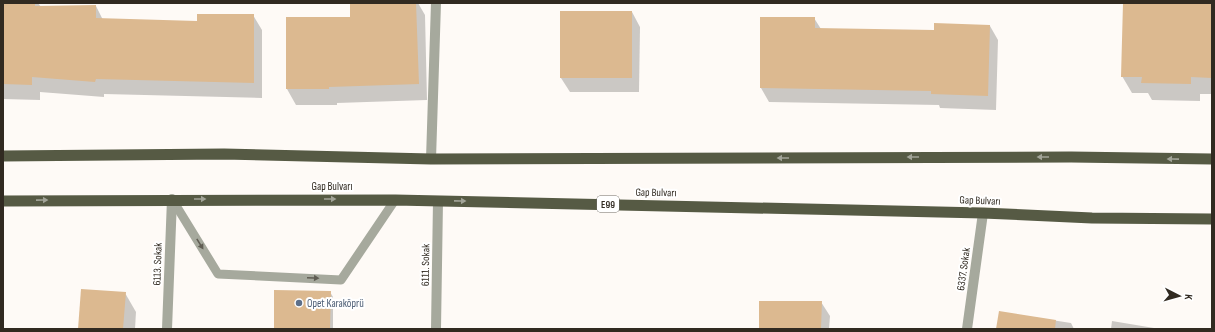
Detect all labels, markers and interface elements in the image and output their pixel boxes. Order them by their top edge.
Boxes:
one-way arrow [906,154,919,160]
one-way arrow [1036,154,1049,160]
one-way arrow [776,155,789,161]
one-way arrow [1166,156,1179,162]
street label: Gap Bulvarı [311,180,353,193]
street label: Gap Bulvarı [635,186,677,199]
street label: Gap Bulvarı [959,193,1001,208]
one-way arrow [194,196,207,202]
one-way arrow [324,196,337,202]
road number: E99 [597,196,619,212]
one-way arrow [36,197,49,203]
one-way arrow [454,198,467,204]
one-way arrow [196,238,203,250]
street label: 6113. Sokak [150,242,165,286]
street label: 6111. Sokak [419,243,432,286]
street label: 6337. Sokak [954,246,973,291]
one-way arrow [307,275,319,282]
north arrow [1159,276,1199,316]
text: K [1182,294,1195,301]
place label: Opet Karaköprü [307,297,364,310]
marker: Opet Karaköprü [294,298,304,308]

